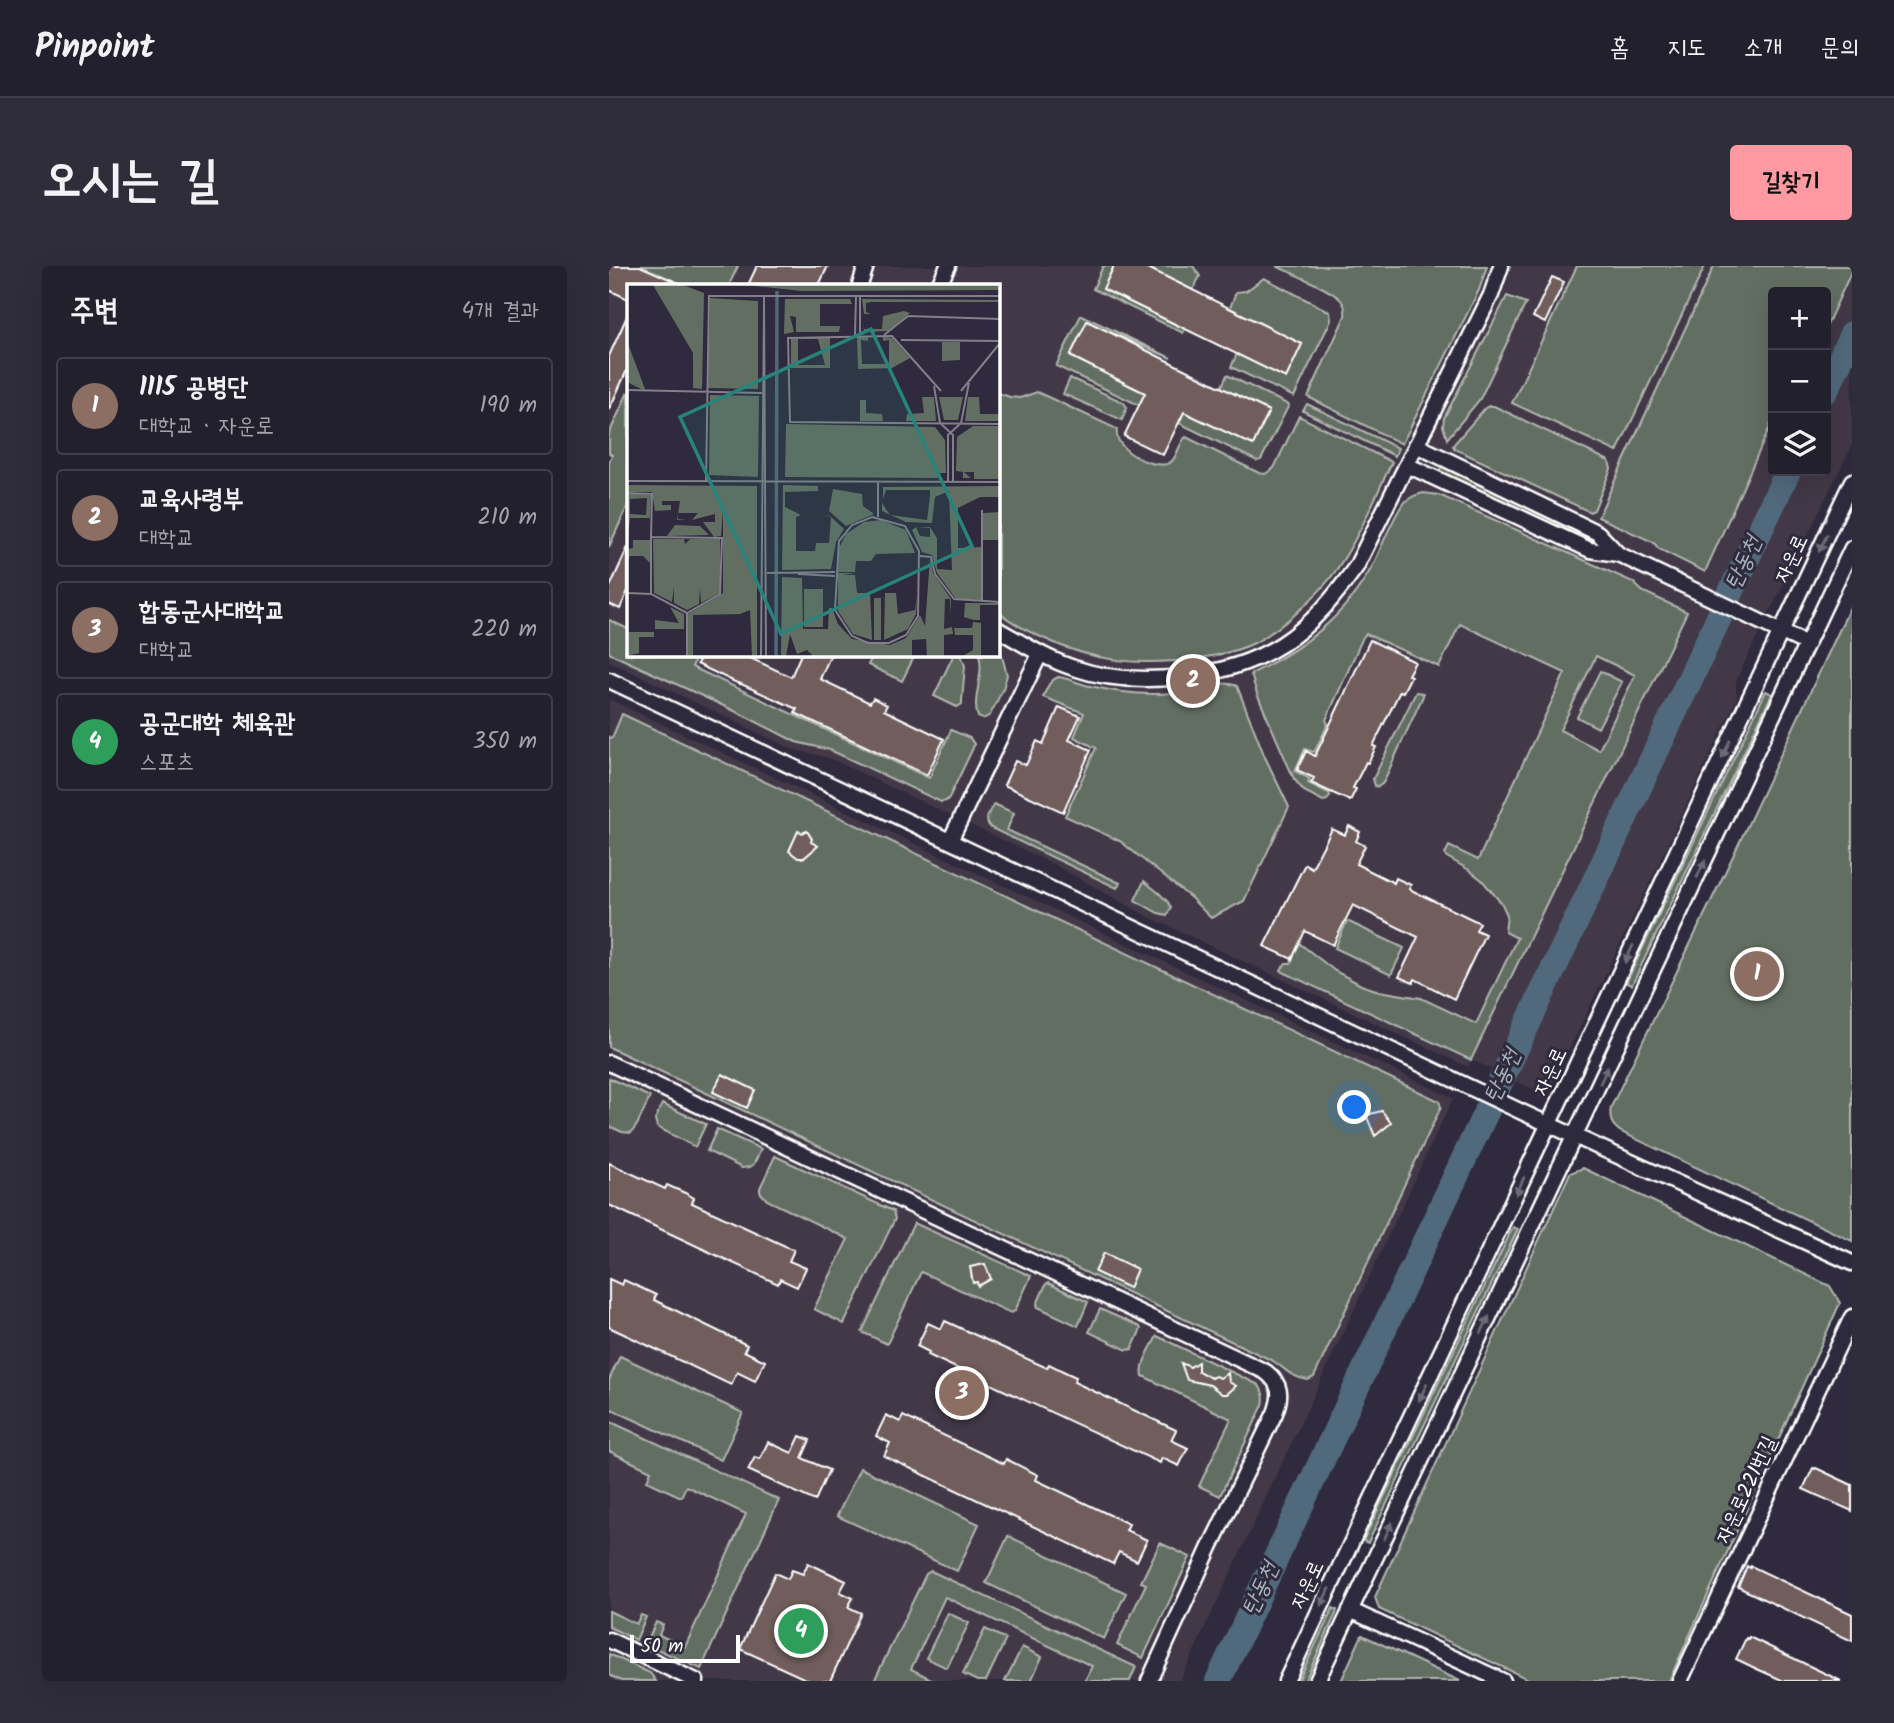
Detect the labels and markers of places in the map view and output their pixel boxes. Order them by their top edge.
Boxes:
pin: 2 [1170,655,1216,707]
pin: 1 [1734,948,1780,1000]
pin: 3 [939,1367,985,1419]
pin: 4 [778,1605,824,1657]

